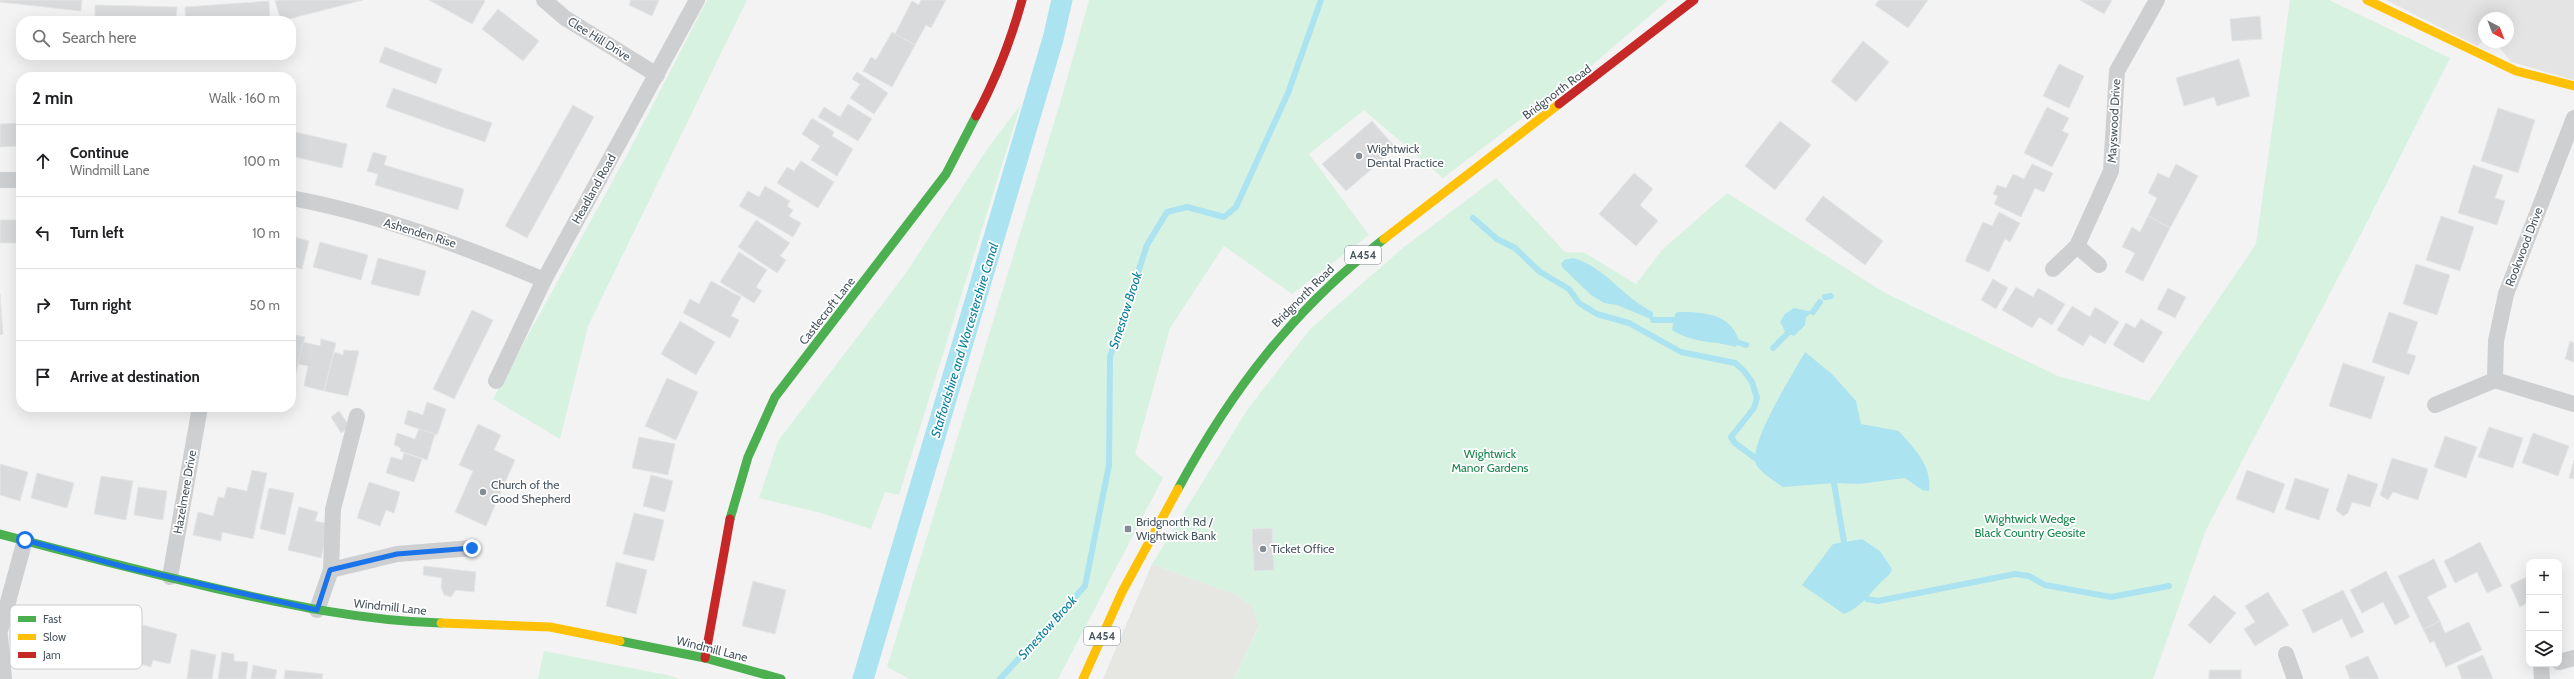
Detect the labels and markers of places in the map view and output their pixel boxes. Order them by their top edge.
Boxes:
place label: Wightwick Dental Practice [1367,141,1444,170]
marker: Wightwick Dental Practice [1354,151,1364,161]
place label: Church of the Good Shepherd [491,477,571,506]
marker: Church of the Good Shepherd [478,487,488,497]
place label: Bridgnorth Rd / Wightwick Bank [1136,514,1217,543]
marker: Bridgnorth Rd / Wightwick Bank [1123,524,1133,534]
place label: Ticket Office [1271,541,1334,556]
marker: Ticket Office [1258,544,1268,554]

